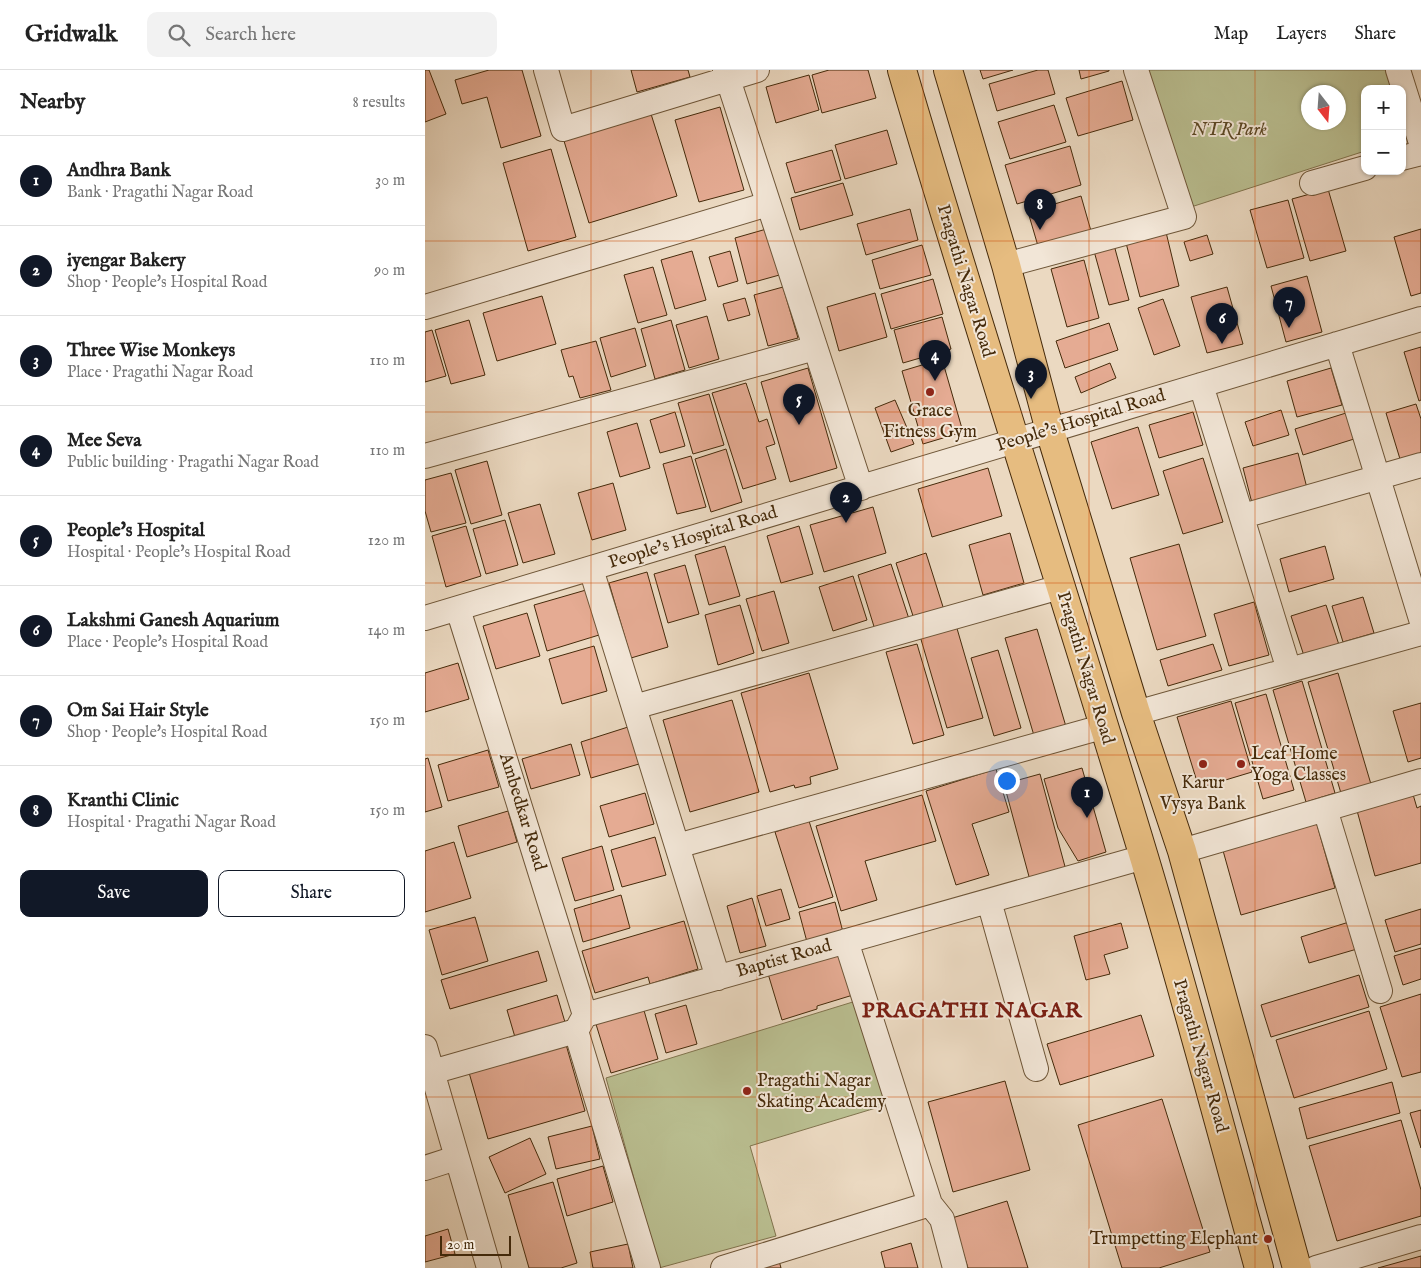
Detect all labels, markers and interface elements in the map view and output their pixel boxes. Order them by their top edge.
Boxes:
search box [147,12,497,57]
text: Gridwalk [25,19,117,50]
icon: search [165,21,193,49]
text: Search here [205,23,296,47]
text: Map [1214,23,1248,46]
text: Layers [1276,23,1327,46]
text: Share [1355,23,1396,46]
north arrow [1301,85,1346,130]
map controls [1361,85,1406,175]
button: + [1361,85,1406,130]
text: Nearby [20,89,85,116]
text: 8 results [353,93,405,113]
park label: NTR Park [1191,119,1267,142]
button: − [1361,130,1406,175]
text: Andhra Bank [67,159,171,183]
text: 1 [33,171,39,191]
text: 30 m [375,171,405,191]
text: Bank · Pragathi Nagar Road [67,183,253,203]
pin: 8 [1024,189,1056,230]
street label: Pragathi Nagar Road [931,202,999,361]
text: iyengar Bakery [67,249,186,273]
text: 2 [32,261,40,281]
text: 90 m [374,261,405,281]
text: Shop · People's Hospital Road [67,273,267,293]
pin: 7 [1273,287,1305,328]
pin: 6 [1206,303,1238,344]
text: Three Wise Monkeys [67,339,235,363]
pin: 4 [919,340,951,381]
text: 3 [33,351,39,371]
text: 110 m [369,351,405,371]
pin: 3 [1015,358,1047,399]
text: Place · Pragathi Nagar Road [67,363,253,383]
pin: 5 [783,384,815,425]
street label: People's Hospital Road [994,384,1168,458]
marker: Grace Fitness Gym [924,386,936,398]
place label: Grace Fitness Gym [883,400,977,444]
text: Mee Seva [67,429,141,453]
text: 4 [32,441,40,461]
text: 110 m [369,441,405,461]
text: Public building · Pragathi Nagar Road [67,453,319,473]
pin: 2 [830,482,862,523]
street label: People's Hospital Road [606,501,780,575]
text: People's Hospital [67,519,205,543]
text: 5 [33,531,39,551]
text: 120 m [368,531,405,551]
text: Hospital · People's Hospital Road [67,543,291,563]
street label: Pragathi Nagar Road [1051,589,1119,748]
text: Lakshmi Ganesh Aquarium [67,609,279,633]
text: 6 [33,621,39,641]
text: 140 m [367,621,405,641]
text: Place · People's Hospital Road [67,633,268,653]
text: Om Sai Hair Style [67,699,209,723]
text: 7 [32,711,40,731]
text: 150 m [370,711,405,731]
text: Shop · People's Hospital Road [67,723,267,743]
place label: Leaf Home Yoga Classes [1251,743,1346,787]
street label: Ambedkar Road [493,749,551,874]
marker: Karur Vysya Bank [1197,758,1209,770]
marker: Leaf Home Yoga Classes [1235,758,1247,770]
your location [994,768,1020,794]
place label: Karur Vysya Bank [1159,772,1246,816]
pin: 1 [1071,777,1103,818]
text: Kranthi Clinic [67,789,179,813]
text: 8 [33,801,39,821]
text: 150 m [370,801,405,821]
text: Hospital · Pragathi Nagar Road [67,813,276,833]
button: Save [20,870,208,917]
button: Share [218,870,405,917]
street label: Baptist Road [734,934,834,984]
street label: Pragathi Nagar Road [1167,977,1233,1136]
district label: PRAGATHI NAGAR [862,997,1083,1025]
place label: Pragathi Nagar Skating Academy [757,1070,886,1114]
marker: Pragathi Nagar Skating Academy [741,1085,753,1097]
place label: Trumpetting Elephant [1090,1228,1258,1251]
scale bar [440,1233,511,1256]
marker: Trumpetting Elephant [1262,1233,1274,1245]
text: 20 m [447,1236,474,1254]

